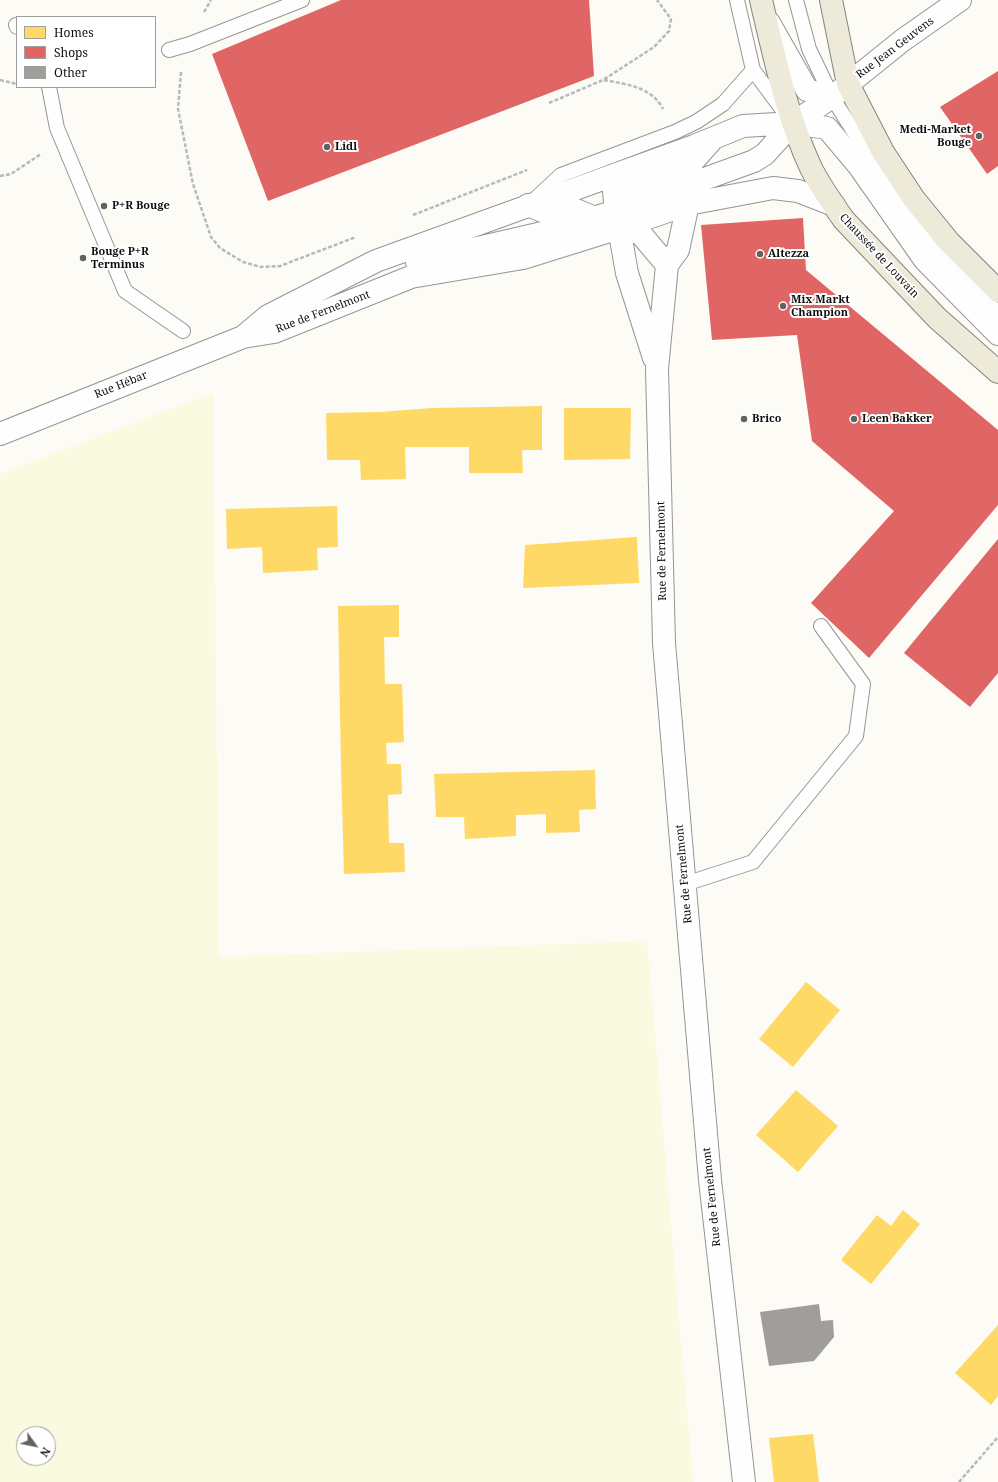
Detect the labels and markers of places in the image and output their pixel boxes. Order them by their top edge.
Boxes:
place label: Medi-Market Bouge [899,123,971,149]
marker: Medi-Market Bouge [974,131,984,141]
place label: Lidl [335,140,357,154]
marker: Lidl [322,142,332,152]
place label: P+R Bouge [112,199,170,213]
marker: P+R Bouge [99,201,109,211]
place label: Bouge P+R Terminus [91,245,149,271]
place label: Altezza [768,247,809,261]
marker: Altezza [755,249,765,259]
marker: Bouge P+R Terminus [78,253,88,263]
place label: Mix Markt Champion [791,293,850,319]
marker: Mix Markt Champion [778,301,788,311]
place label: Brico [752,412,782,426]
place label: Leen Bakker [862,412,932,426]
marker: Brico [739,414,749,424]
marker: Leen Bakker [849,414,859,424]

